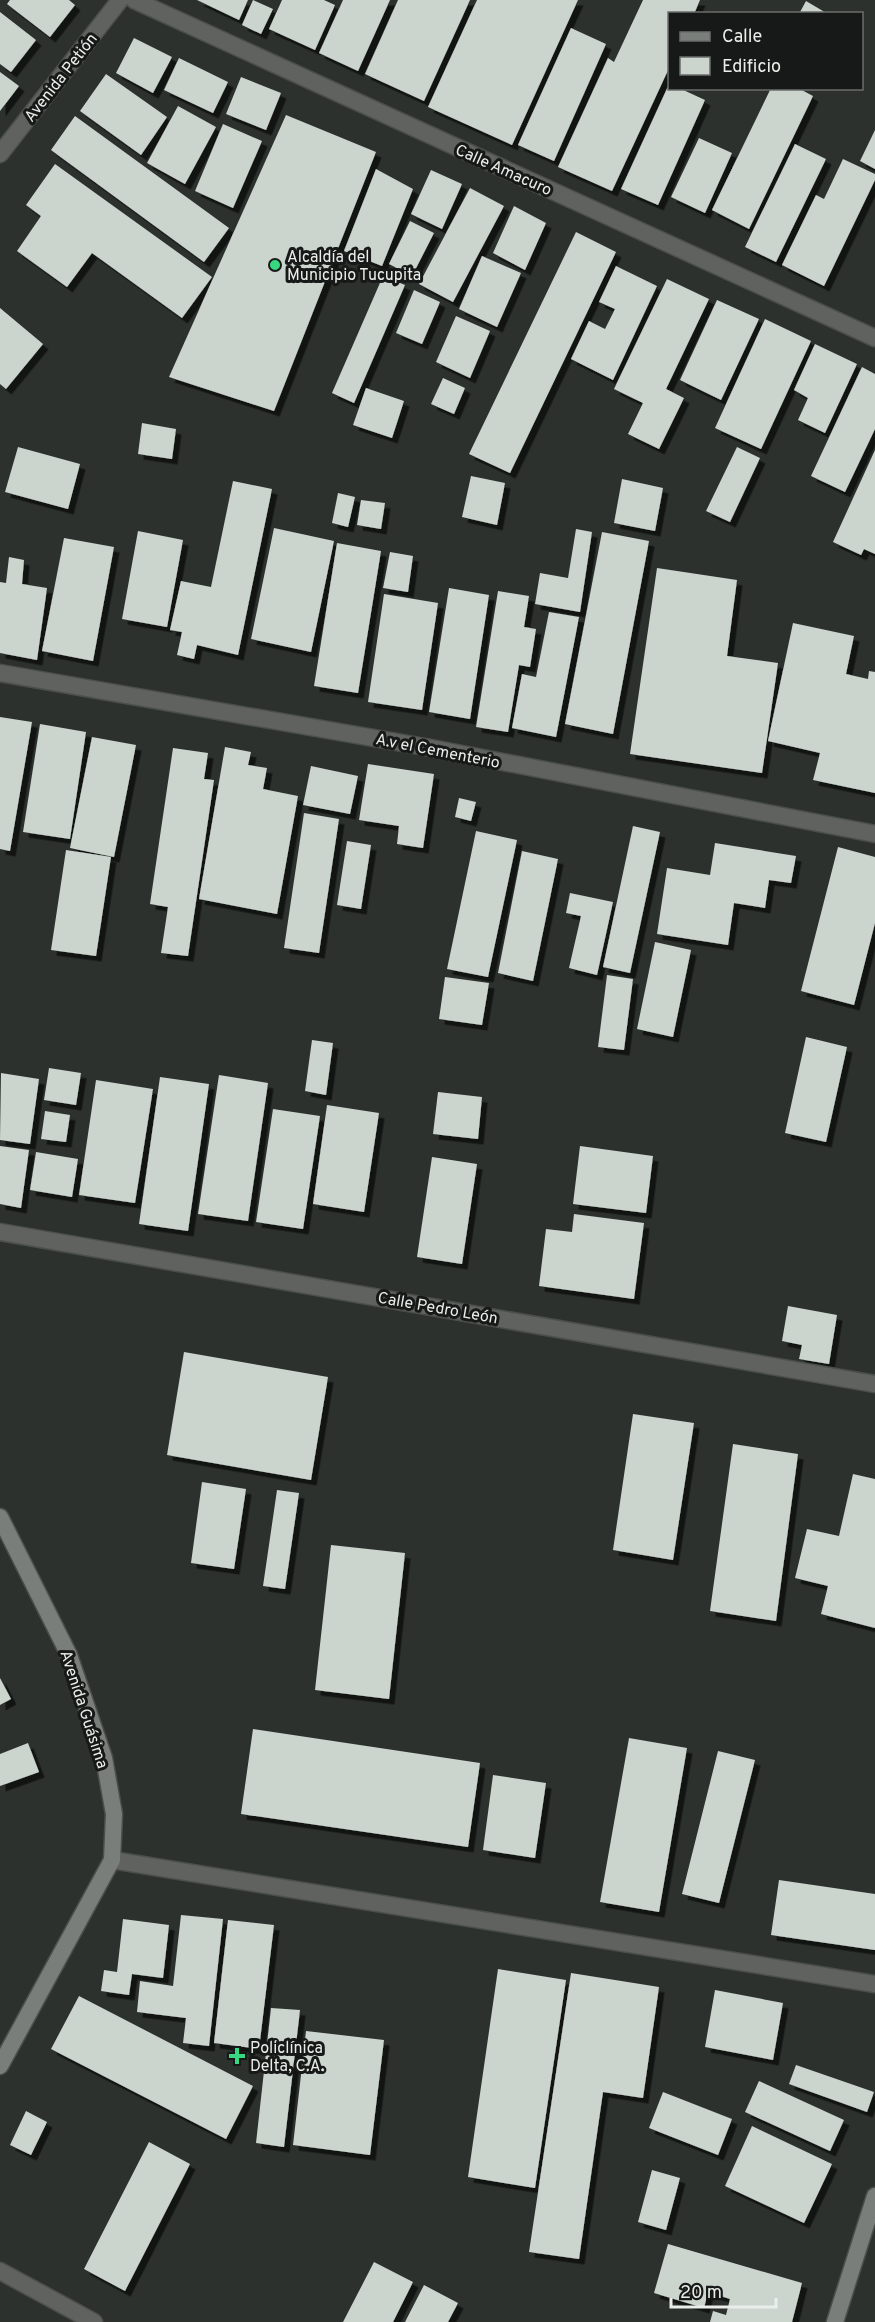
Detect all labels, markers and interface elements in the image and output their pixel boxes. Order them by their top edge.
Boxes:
legend [668,12,863,90]
text: Calle [722,26,762,49]
street label: Avenida Petión [21,30,103,127]
text: Edificio [722,56,781,79]
street label: Calle Amacuro [452,141,555,201]
place label: Alcaldía del Municipio Tucupita [287,248,421,286]
marker: Alcaldía del Municipio Tucupita [268,258,282,272]
street label: A.v el Cementerio [374,730,502,774]
street label: Calle Pedro León [376,1289,499,1329]
street label: Avenida Guásima [55,1648,112,1771]
place label: Policlínica Delta, C.A. [250,2039,324,2077]
marker: Policlínica Delta, C.A. [228,2047,246,2065]
scale bar [671,2271,776,2309]
text: 20 m [680,2282,722,2305]

